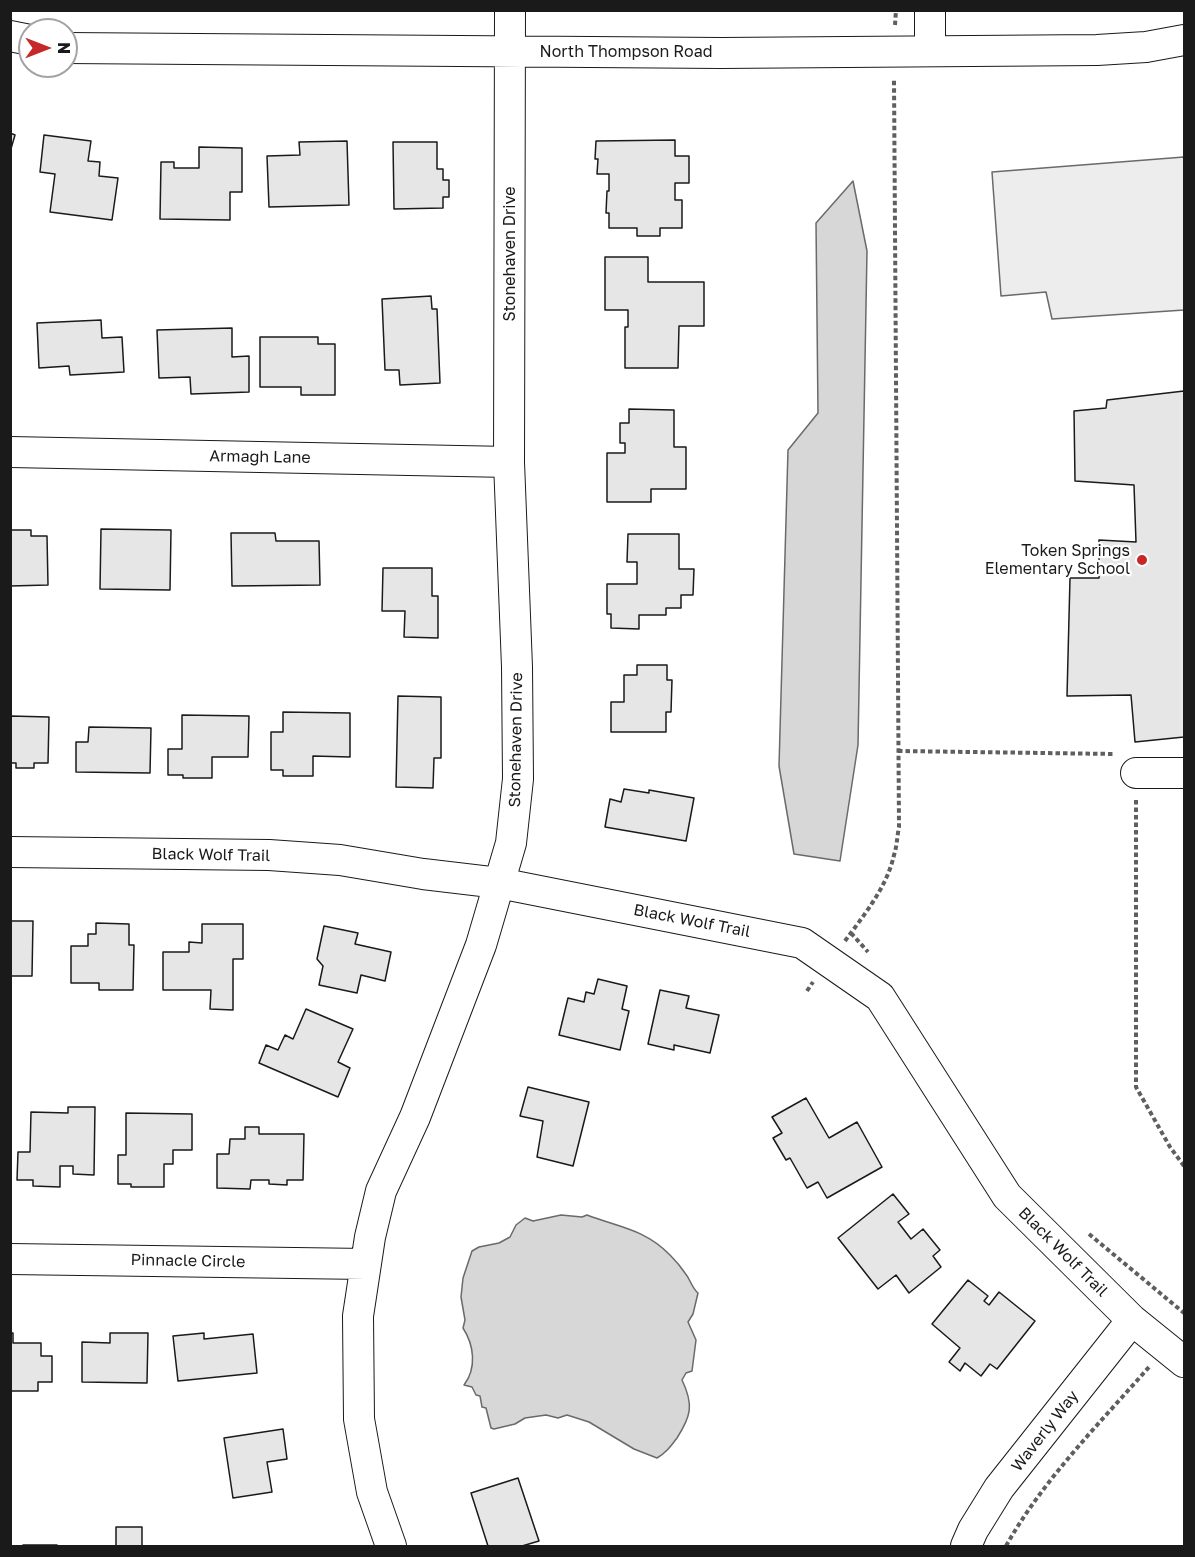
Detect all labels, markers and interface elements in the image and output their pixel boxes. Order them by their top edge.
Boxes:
north arrow [18,18,78,78]
text: N [54,42,74,54]
street label: North Thompson Road [539,42,713,62]
street label: Stonehaven Drive [500,186,520,322]
street label: Armagh Lane [209,447,311,467]
place label: Token Springs Elementary School [985,541,1130,579]
marker: Token Springs Elementary School [1135,553,1149,567]
street label: Stonehaven Drive [505,672,527,808]
street label: Black Wolf Trail [152,844,270,866]
street label: Black Wolf Trail [632,900,752,942]
street label: Black Wolf Trail [1014,1203,1112,1301]
street label: Pinnacle Circle [131,1250,245,1272]
street label: Waverly Way [1007,1387,1083,1475]

